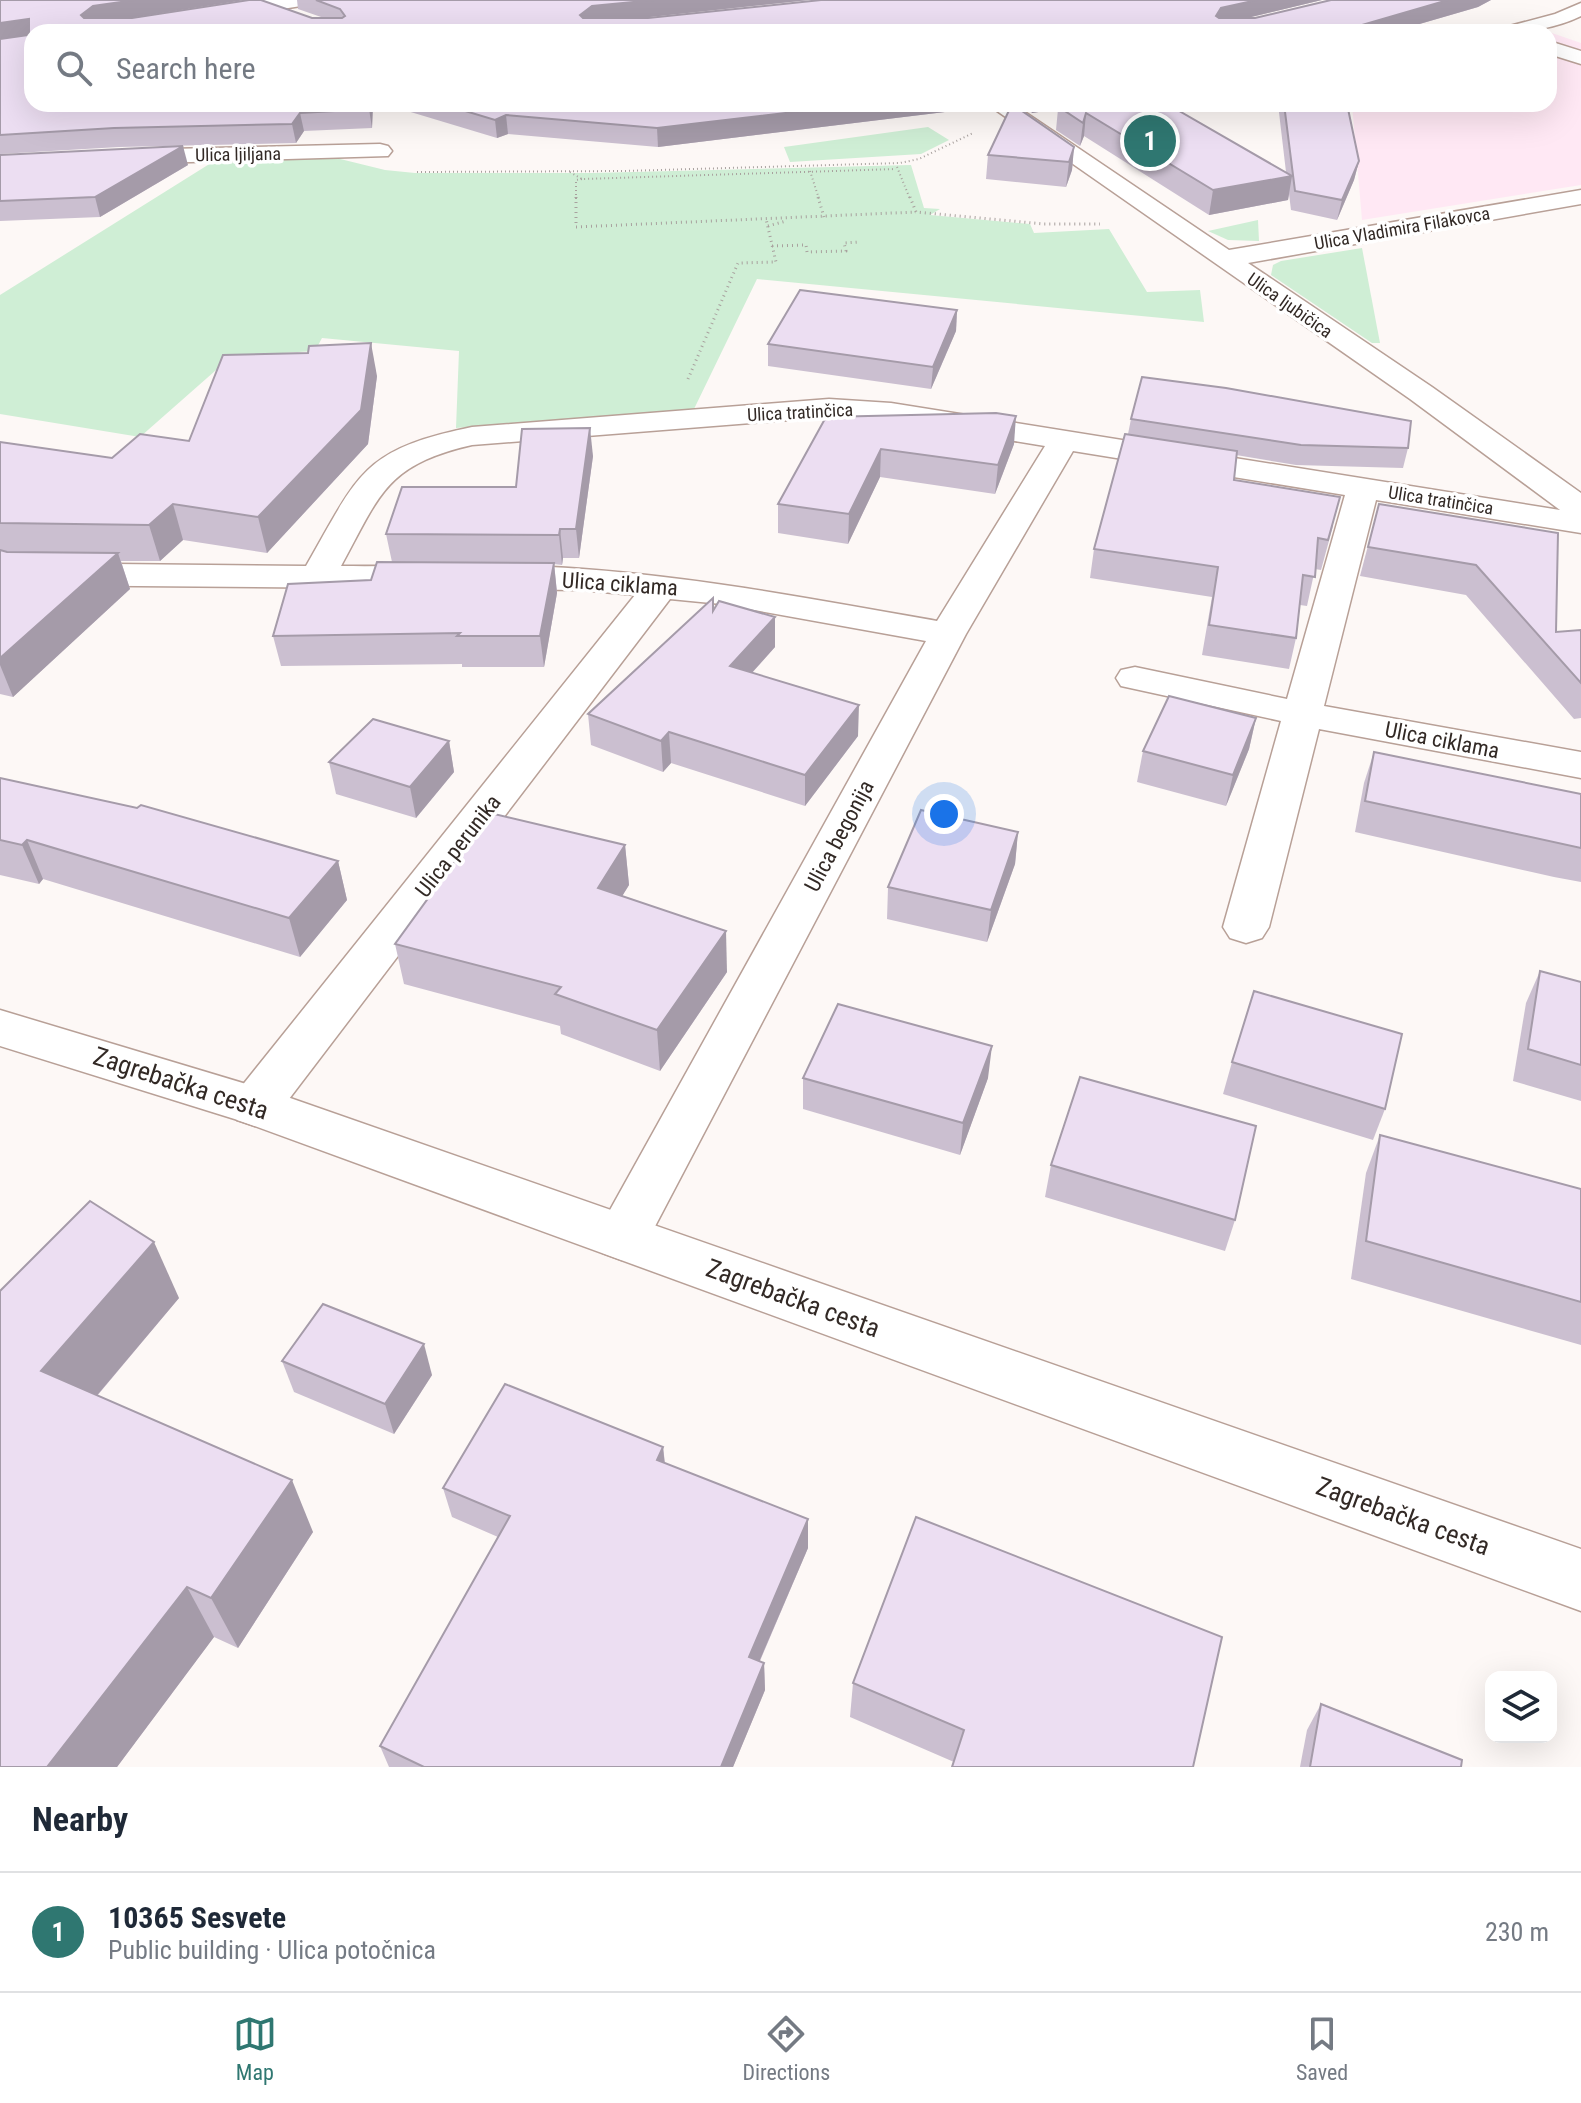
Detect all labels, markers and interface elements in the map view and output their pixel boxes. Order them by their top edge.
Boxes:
search box [24,24,1557,112]
icon: search [52,46,96,90]
text: Search here [116,51,256,86]
pin: 1 [1124,111,1176,171]
street label: Ulica ljiljana [195,143,281,165]
street label: Ulica Vladimira Filakovca [1313,202,1491,254]
street label: Ulica ljubičica [1244,268,1336,342]
street label: Ulica tratinčica [746,399,854,425]
street label: Ulica tratinčica [1387,481,1495,519]
street label: Ulica ciklama [561,567,679,601]
street label: Ulica ciklama [1383,717,1501,763]
street label: Ulica begonija [799,776,879,896]
street label: Ulica perunika [410,790,506,902]
your location [924,794,964,834]
street label: Zagrebačka cesta [90,1041,272,1125]
street label: Zagrebačka cesta [702,1253,884,1343]
street label: Zagrebačka cesta [1312,1471,1494,1561]
map controls [1485,1671,1557,1743]
button: layers [1485,1671,1557,1743]
text: Nearby [32,1799,128,1839]
text: 10365 Sesvete [108,1900,286,1935]
text: 1 [51,1917,65,1947]
text: 230 m [1485,1917,1549,1947]
text: Public building · Ulica potočnica [108,1935,436,1965]
tab: Map [233,2012,277,2085]
tab: Directions [742,2012,830,2085]
tab: Saved [1296,2012,1348,2085]

